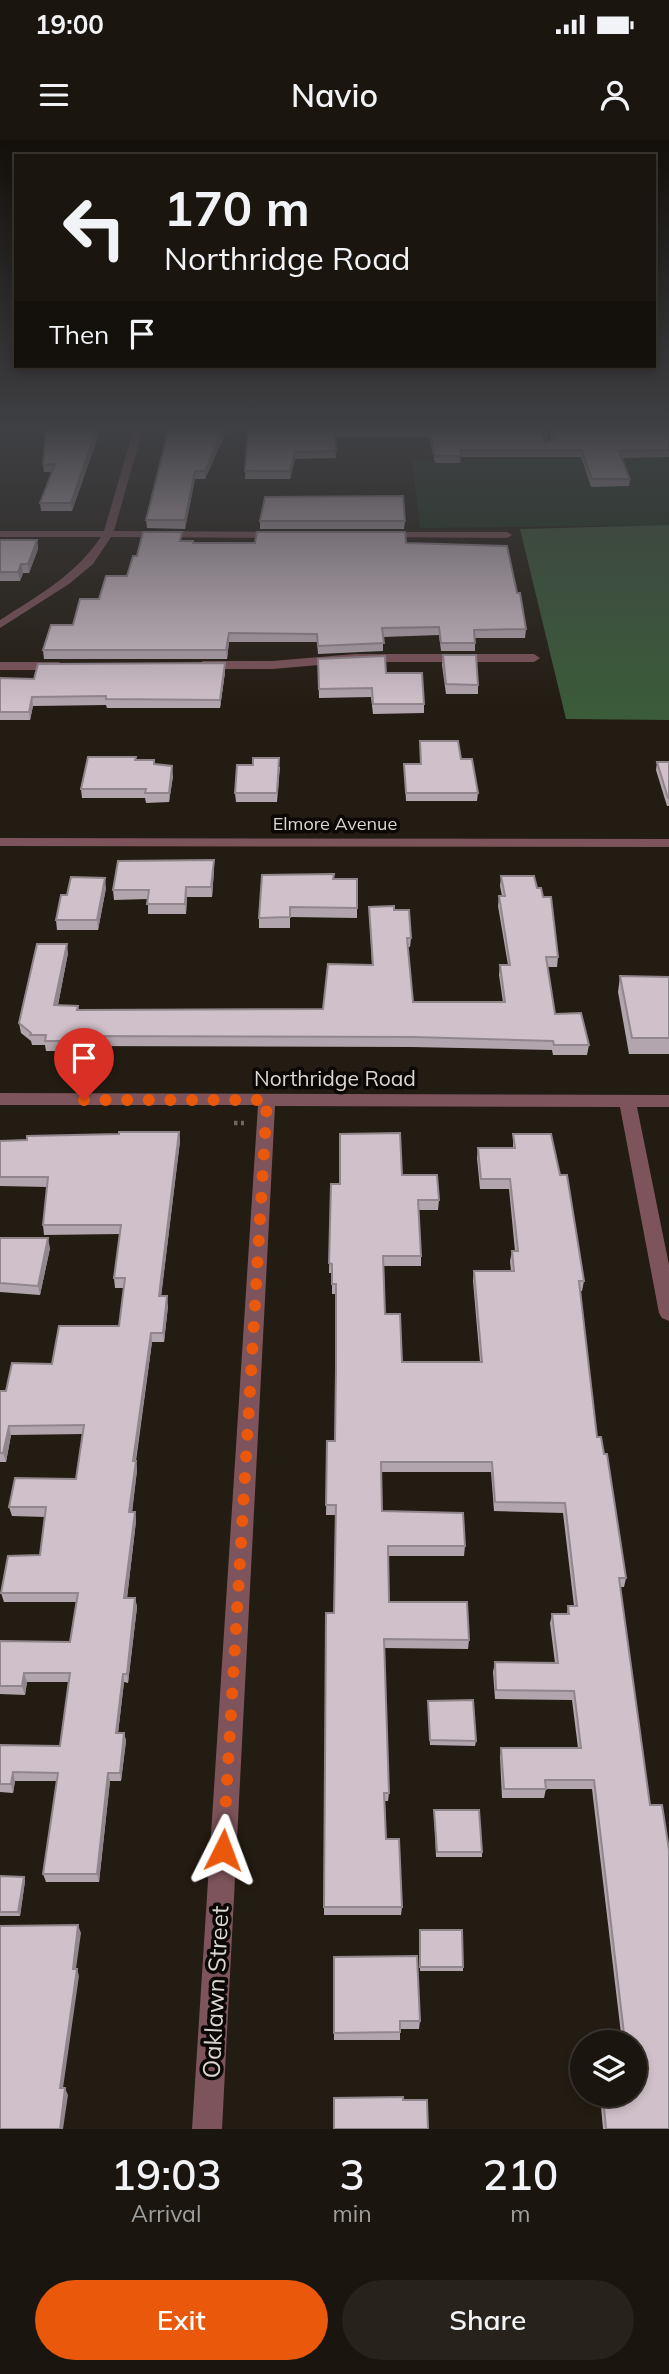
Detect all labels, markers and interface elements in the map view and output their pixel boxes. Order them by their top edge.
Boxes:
text: 19:00 [35,8,104,41]
text: Navio [291,75,378,115]
icon: menu [35,76,73,114]
icon: person [596,76,634,114]
text: 170 m [164,177,310,238]
icon: left [49,182,140,273]
text: Northridge Road [164,238,411,278]
icon: arrive [123,315,161,353]
text: Then [49,318,109,351]
street label: Elmore Avenue [273,812,397,835]
pin [54,1028,114,1100]
icon: arrive [65,1039,103,1077]
street label: Northridge Road [254,1065,416,1091]
position arrow [186,1813,260,1887]
street label: Oaklawn Street [195,1905,235,2079]
map controls [570,2030,647,2107]
button: layers [570,2030,647,2107]
text: 19:03 [111,2148,222,2201]
text: 3 [339,2148,365,2201]
text: 210 [483,2148,558,2201]
text: Arrival [131,2199,201,2228]
text: min [332,2199,372,2228]
text: m [510,2199,530,2228]
button: Exit [35,2280,328,2360]
button: Share [342,2280,634,2360]

